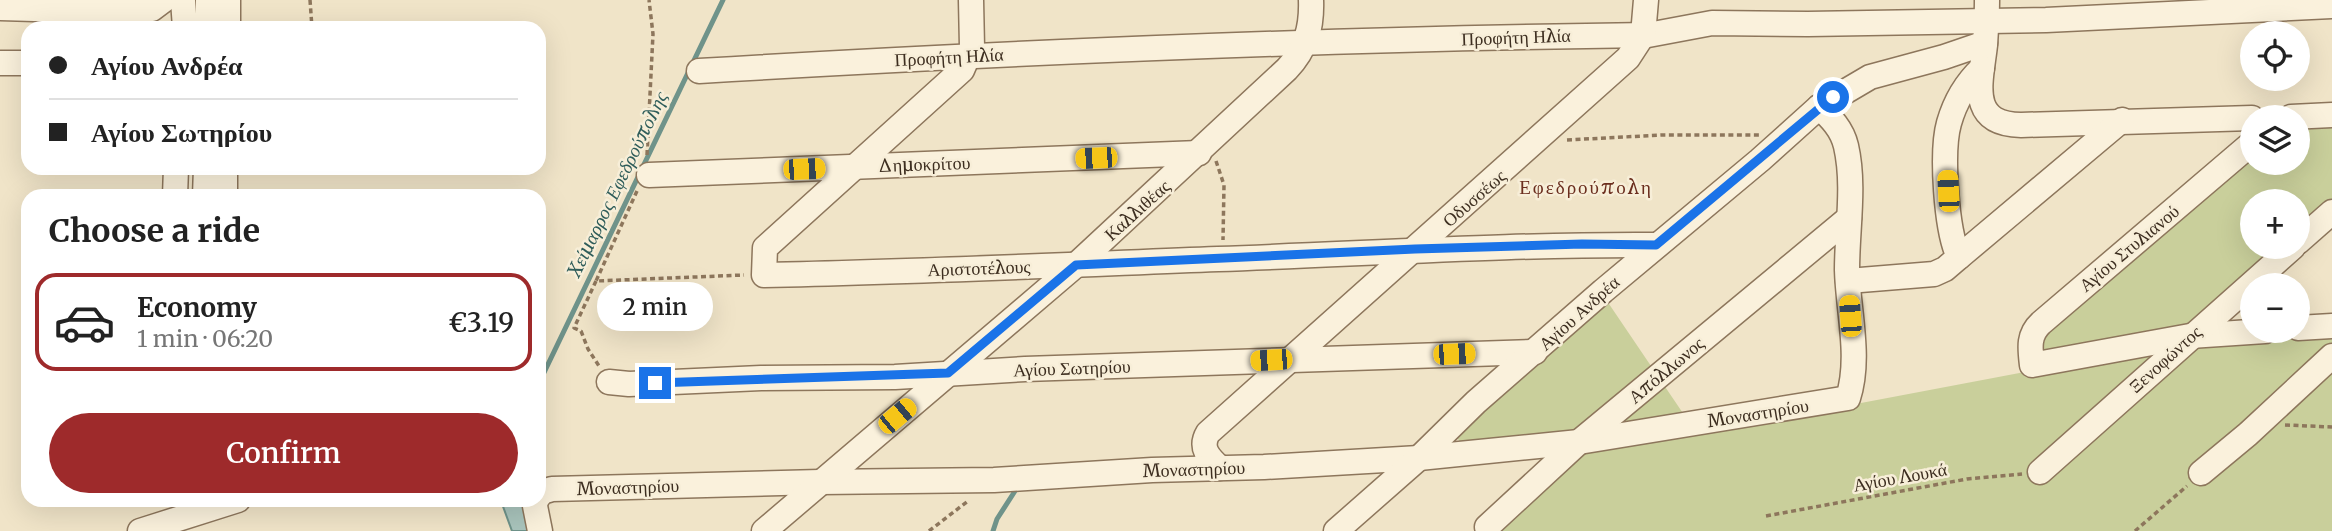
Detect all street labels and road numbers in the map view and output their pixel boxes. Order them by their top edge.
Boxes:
street label: Προφήτη Ηλία [1461,24,1572,50]
street label: Προφήτη Ηλία [894,43,1005,71]
street label: Δημοκρίτου [877,151,971,177]
street label: Οδυσσέως [1438,164,1510,232]
street label: Καλλιθέας [1099,175,1175,245]
street label: Αγίου Στυλιανού [2074,199,2184,297]
street label: Αριστοτέλους [927,255,1031,281]
street label: Αγίου Ανδρέα [1534,270,1625,355]
street label: Ξενοφώντος [2124,320,2206,398]
street label: Απόλλωνος [1623,332,1709,408]
street label: Αγίου Σωτηρίου [1013,354,1131,382]
street label: Μοναστηρίου [1706,394,1810,432]
street label: Μοναστηρίου [1142,456,1246,482]
street label: Αγίου Λουκά [1851,457,1949,497]
street label: Μοναστηρίου [576,474,680,500]

